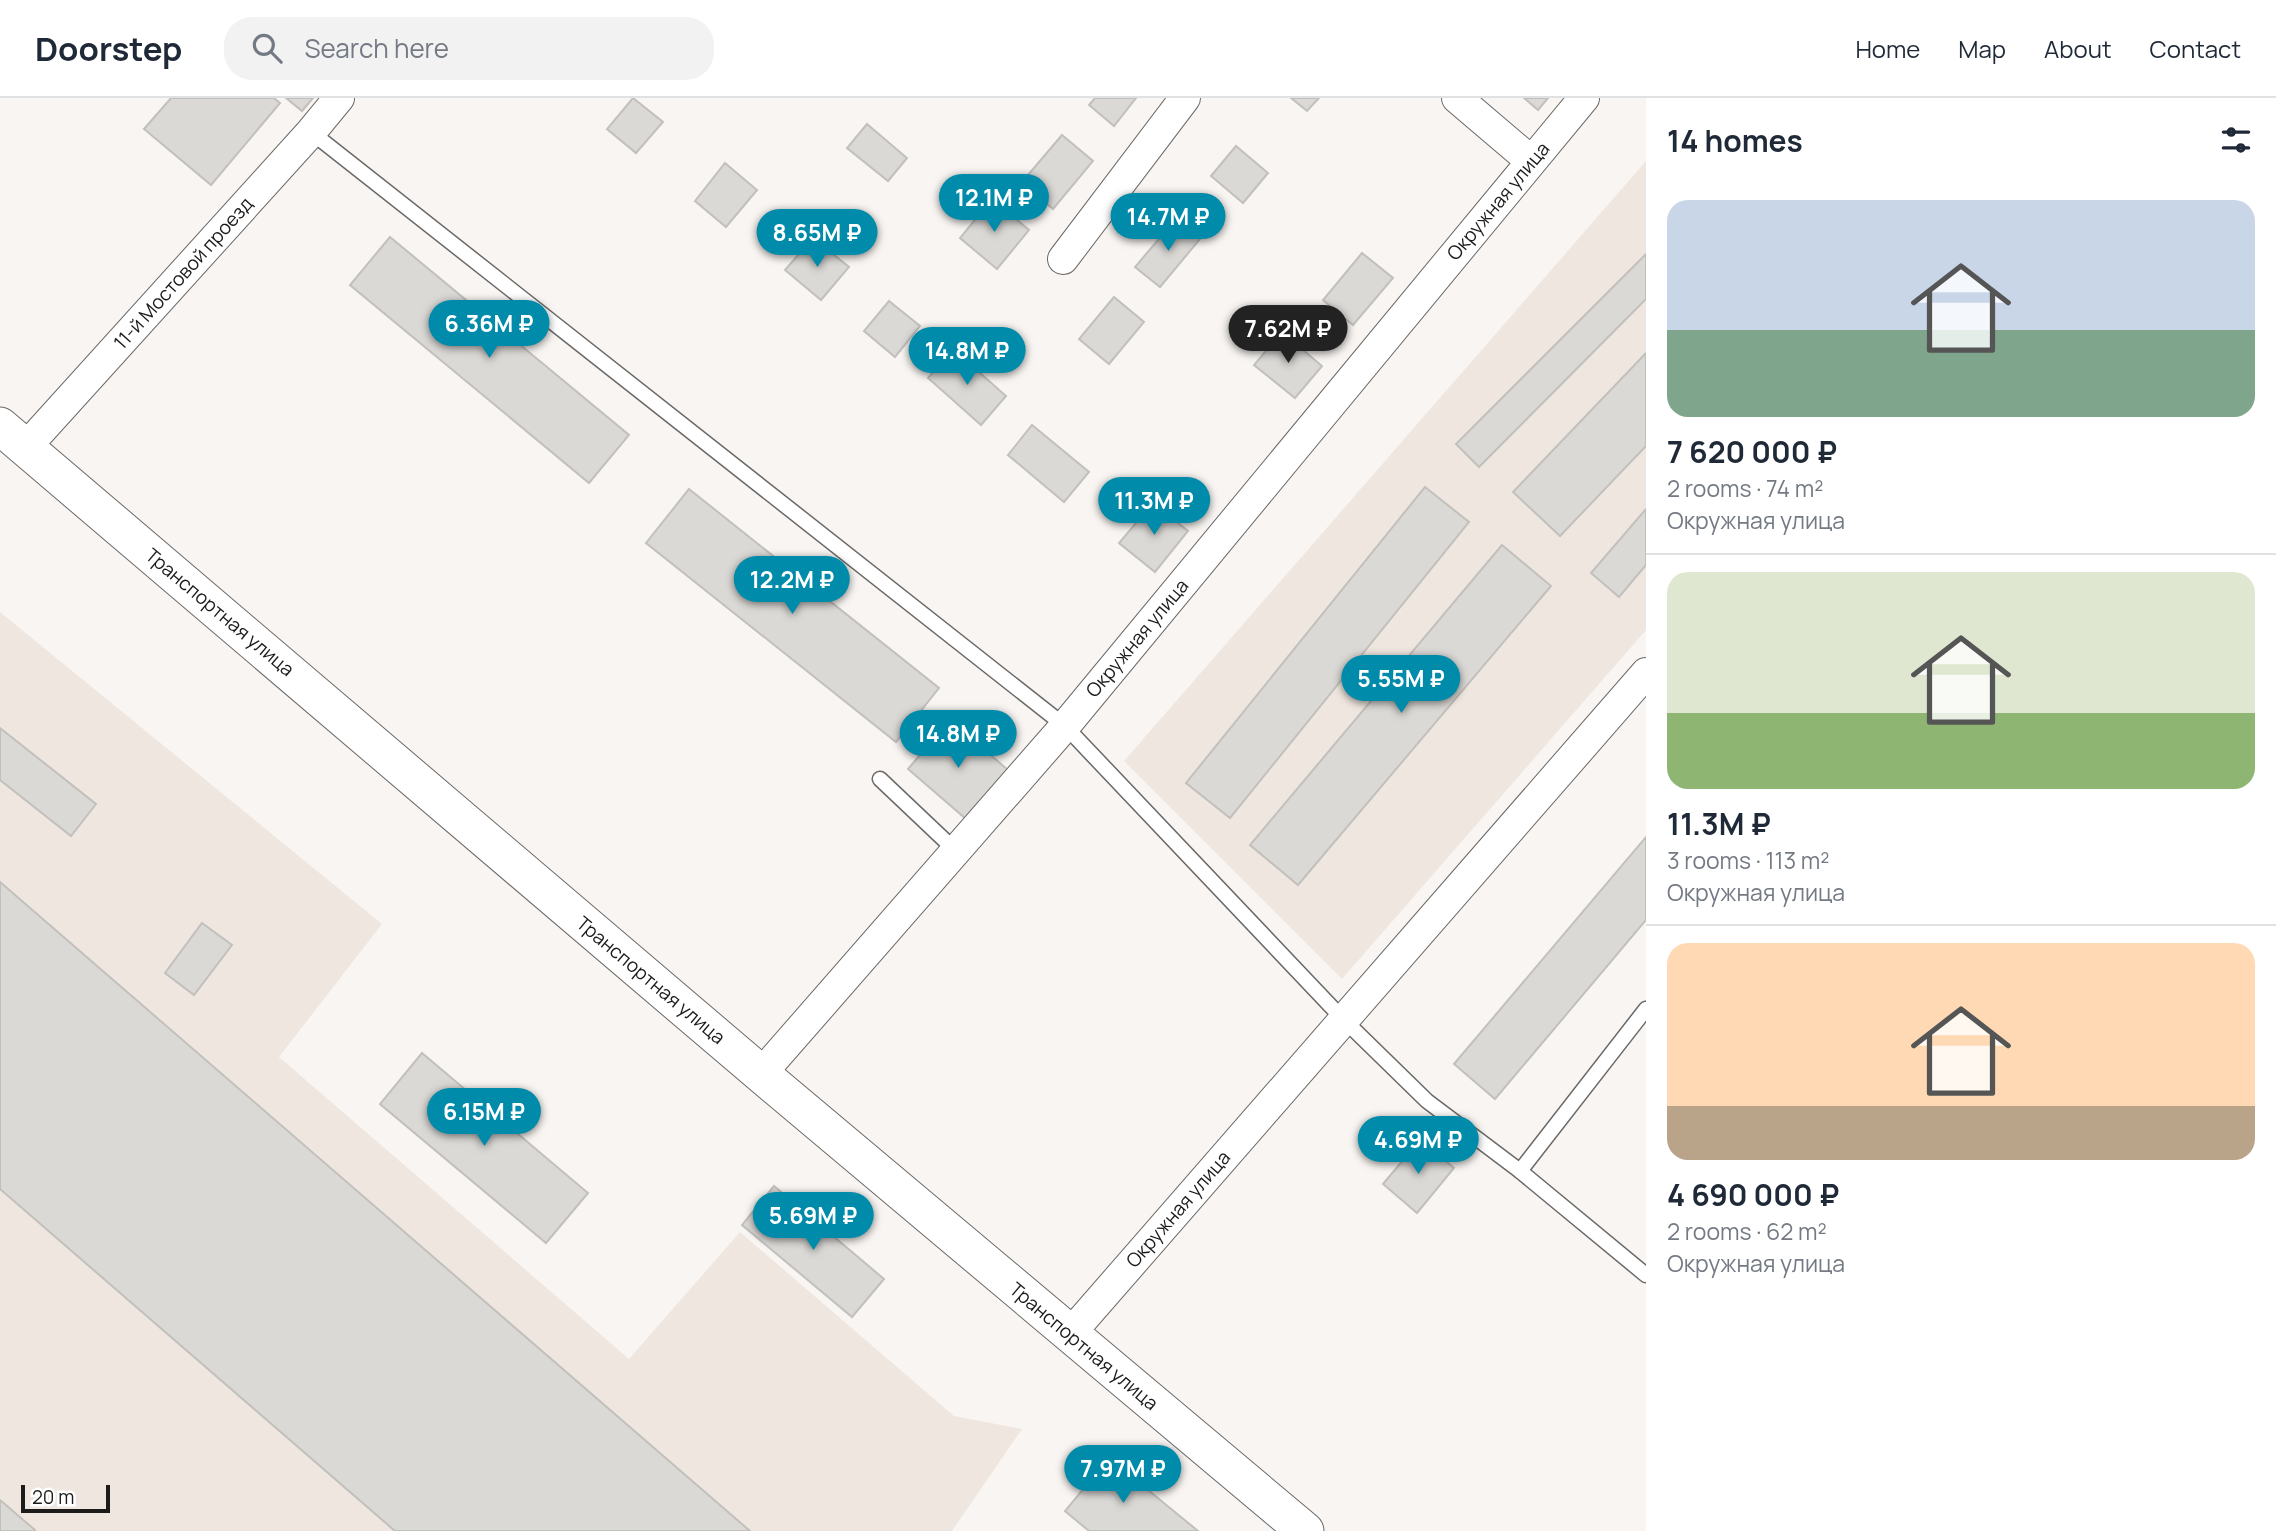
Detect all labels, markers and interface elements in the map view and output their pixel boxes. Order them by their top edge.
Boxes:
search box [224,17,714,80]
text: Doorstep [35,26,182,71]
icon: search [248,29,286,67]
text: Search here [304,30,449,66]
text: Home [1855,32,1920,65]
text: Map [1958,32,2006,65]
text: About [2044,32,2112,65]
text: Contact [2150,32,2241,65]
text: 14 homes [1667,120,1803,161]
icon: filters [2217,121,2255,159]
street label: Окружная улица [1441,136,1555,266]
pin: 12.1M ₽ [929,174,1059,234]
text: 12.1M ₽ [955,181,1033,213]
street label: 11-й Мостовой проезд [108,191,258,355]
pin: 14.7M ₽ [1103,194,1233,253]
text: 14.7M ₽ [1127,200,1209,232]
pin: 8.65M ₽ [752,209,882,269]
text: 8.65M ₽ [773,216,861,248]
icon: home [1898,245,2024,371]
pin: 6.36M ₽ [424,300,554,360]
pin: 7.62M ₽ [1223,306,1353,365]
text: 6.36M ₽ [445,307,533,339]
text: 7.62M ₽ [1245,312,1331,344]
pin: 14.8M ₽ [902,328,1032,387]
text: 14.8M ₽ [925,334,1009,366]
text: 7 620 000 ₽ [1667,431,1837,472]
text: 2 rooms · 74 m² [1667,472,1823,504]
pin: 11.3M ₽ [1089,478,1219,537]
text: 11.3M ₽ [1114,484,1194,516]
text: Окружная улица [1667,504,1845,536]
street label: Транспортная улица [140,542,300,682]
pin: 12.2M ₽ [727,556,857,616]
text: 12.2M ₽ [750,563,834,595]
street label: Окружная улица [1080,573,1194,703]
icon: home [1898,617,2024,743]
pin: 5.55M ₽ [1336,656,1466,715]
text: 5.55M ₽ [1357,662,1445,694]
pin: 14.8M ₽ [893,710,1023,770]
text: 14.8M ₽ [916,717,1000,749]
text: 11.3M ₽ [1667,803,1771,844]
text: 3 rooms · 113 m² [1667,844,1830,876]
text: Окружная улица [1667,876,1845,908]
street label: Транспортная улица [571,910,731,1050]
icon: home [1898,988,2024,1114]
pin: 6.15M ₽ [419,1088,549,1148]
text: 6.15M ₽ [443,1095,525,1127]
pin: 4.69M ₽ [1353,1116,1483,1176]
text: 4.69M ₽ [1374,1123,1462,1155]
street label: Окружная улица [1120,1145,1236,1273]
text: 4 690 000 ₽ [1667,1174,1839,1215]
pin: 5.69M ₽ [748,1192,878,1252]
text: 5.69M ₽ [769,1199,857,1231]
text: 2 rooms · 62 m² [1667,1215,1827,1247]
text: Окружная улица [1667,1247,1845,1279]
street label: Транспортная улица [1004,1276,1164,1416]
pin: 7.97M ₽ [1058,1446,1188,1505]
text: 7.97M ₽ [1080,1452,1166,1484]
scale bar [21,1482,110,1514]
text: 20 m [32,1484,74,1510]

